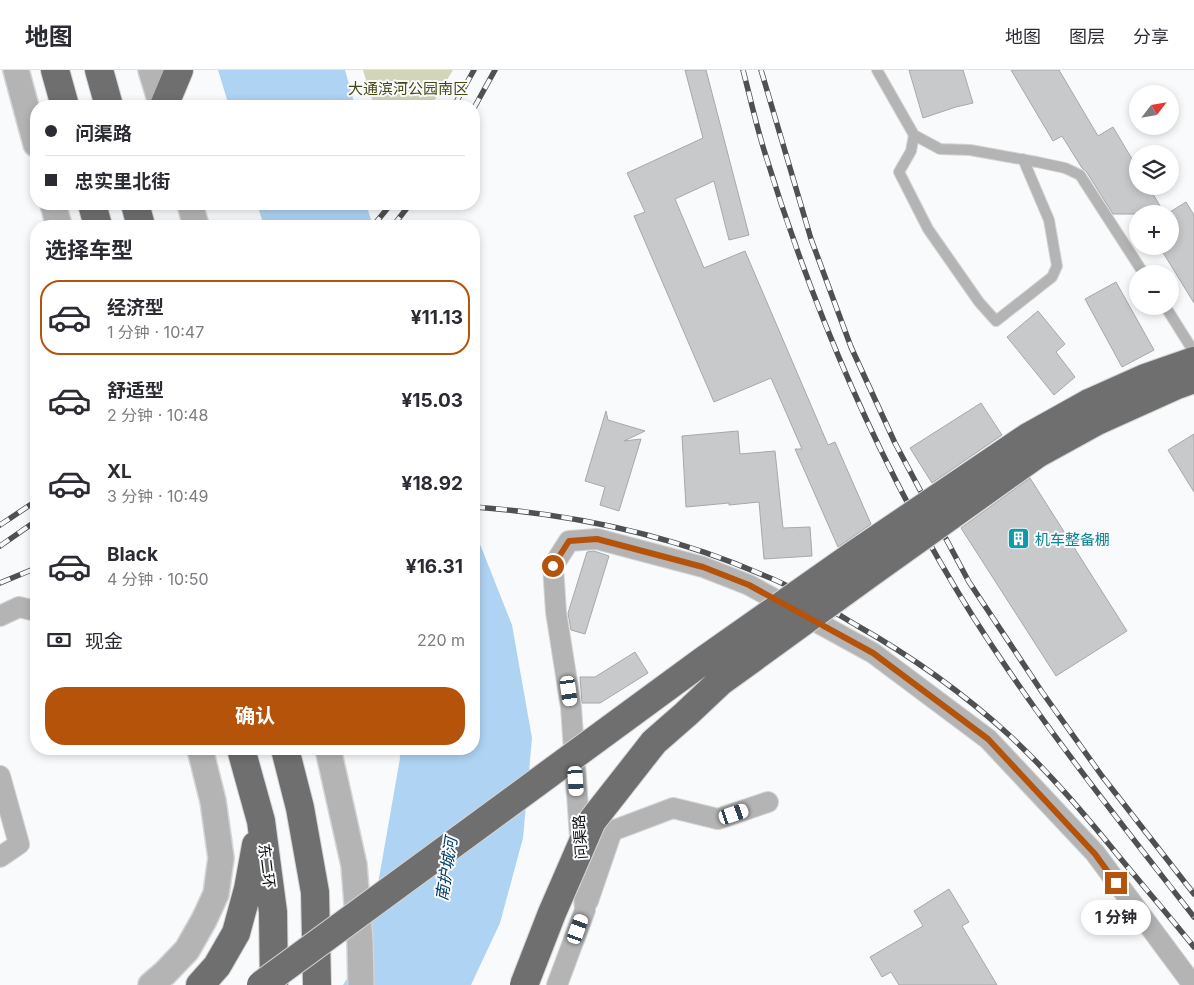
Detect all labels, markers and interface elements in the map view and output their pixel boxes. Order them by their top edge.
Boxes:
text: 地图 [25,22,73,51]
text: 地图 [1005,26,1041,47]
text: 图层 [1069,26,1105,47]
text: 分享 [1133,26,1169,47]
park label: 大通滨河公园南区 [348,79,468,98]
north arrow [1129,85,1179,135]
map controls [1129,85,1179,315]
text: 问渠路 [75,122,132,145]
button: layers [1129,145,1179,195]
text: 忠实里北街 [75,170,170,193]
button: + [1129,205,1179,255]
text: 选择车型 [45,237,133,263]
button: − [1129,265,1179,315]
icon: car [47,295,92,340]
text: 经济型 [107,296,164,319]
text: ¥11.13 [411,306,463,329]
text: 1 分钟 · 10:47 [107,322,204,342]
icon: car [47,378,92,423]
text: 舒适型 [107,379,164,402]
text: ¥15.03 [401,389,463,412]
text: 2 分钟 · 10:48 [107,405,208,425]
text: XL [107,460,132,483]
icon: car [47,461,92,506]
text: ¥18.92 [402,472,463,495]
text: 3 分钟 · 10:49 [107,486,208,506]
building icon: 机车整备棚 [1007,527,1031,551]
place label: 机车整备棚 [1035,530,1110,549]
text: Black [107,543,158,566]
icon: car [47,544,92,589]
text: ¥16.31 [406,555,463,578]
route start [542,555,564,577]
text: 4 分钟 · 10:50 [107,569,208,589]
icon: cash [45,626,73,654]
text: 现金 [85,630,123,653]
text: 220 m [417,630,465,650]
car [559,675,578,707]
button: 确认 [45,687,465,745]
car [567,766,584,796]
car [717,802,750,826]
street label: 问渠路 [569,814,591,860]
water label: 南护城河 [431,833,461,902]
street label: 东二环 [255,843,279,889]
route end [1105,872,1127,894]
callout: 1 分钟 [1081,900,1151,936]
text: 1 分钟 [1095,907,1137,927]
car [565,912,590,946]

